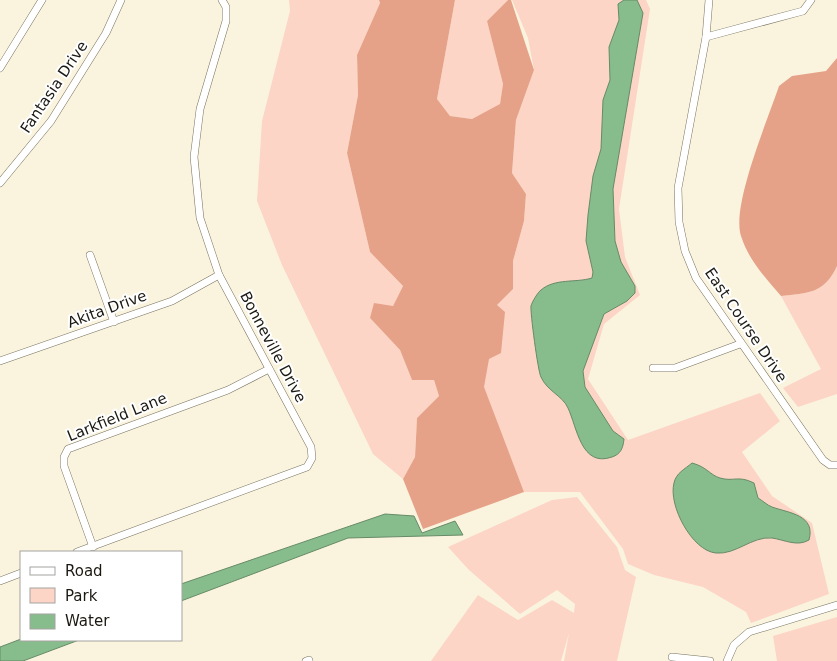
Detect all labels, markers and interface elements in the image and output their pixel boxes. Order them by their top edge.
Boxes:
street label: Fantasia Drive [17,38,91,136]
street label: East Course Drive [701,264,791,386]
street label: Akita Drive [65,286,149,332]
street label: Bonneville Drive [236,288,310,406]
street label: Larkfield Lane [65,389,169,445]
legend [20,551,182,641]
text: Road [65,562,103,580]
text: Park [65,587,98,605]
text: Water [65,612,110,630]

